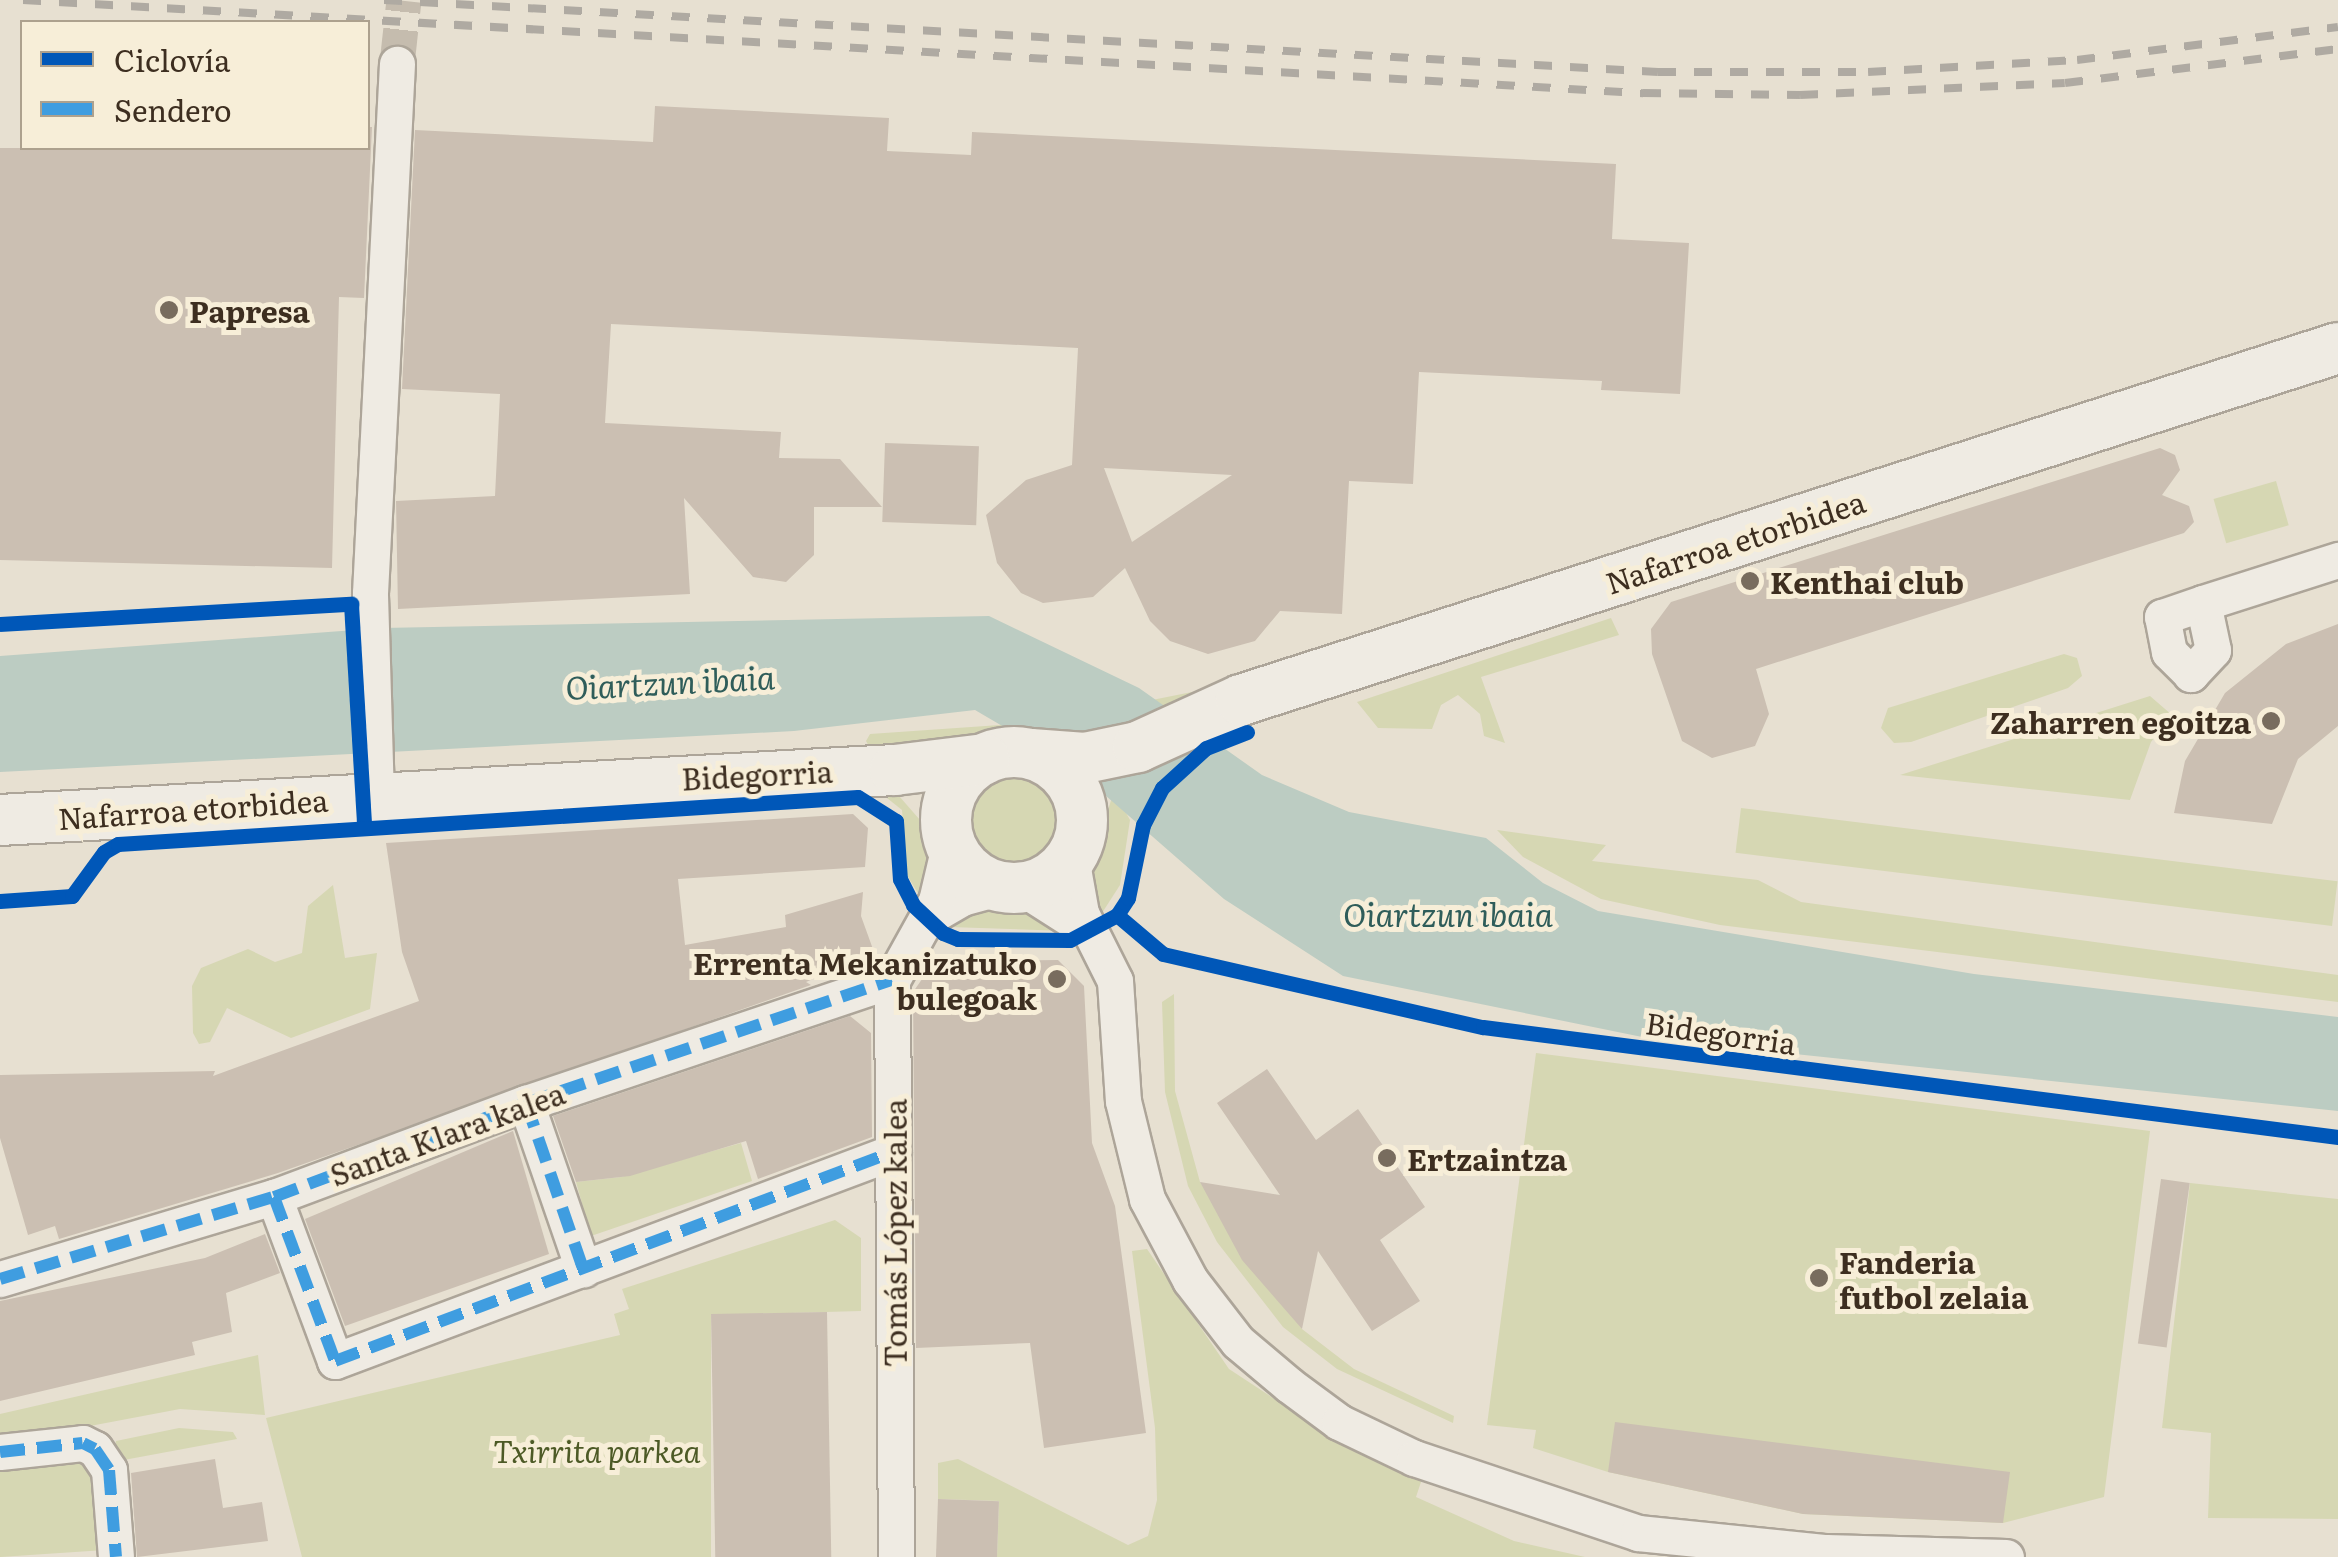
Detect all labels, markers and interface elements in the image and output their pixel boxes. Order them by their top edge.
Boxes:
legend [20,20,370,150]
text: Ciclovía [114,37,231,81]
text: Sendero [114,87,232,131]
place label: Papresa [189,292,310,328]
marker: Papresa [158,299,180,321]
street label: Nafarroa etorbidea [1601,482,1869,600]
place label: Kenthai club [1770,563,1964,599]
marker: Kenthai club [1739,570,1761,592]
water label: Oiartzun ibaia [564,656,776,706]
place label: Zaharren egoitza [1990,703,2251,739]
marker: Zaharren egoitza [2260,710,2282,732]
street label: Bidegorria [680,752,834,796]
street label: Nafarroa etorbidea [57,781,329,835]
water label: Oiartzun ibaia [1343,894,1553,932]
place label: Errenta Mekanizatuko bulegoak [693,944,1037,1014]
marker: Errenta Mekanizatuko bulegoak [1046,968,1068,990]
street label: Bidegorria [1644,1004,1798,1060]
street label: Santa Klara kalea [325,1074,569,1192]
street label: Tomás López kalea [876,1099,912,1367]
place label: Ertzaintza [1407,1140,1567,1176]
marker: Ertzaintza [1376,1147,1398,1169]
place label: Fanderia futbol zelaia [1839,1243,2028,1314]
marker: Fanderia futbol zelaia [1808,1267,1830,1289]
park label: Txirrita parkea [493,1432,701,1468]

